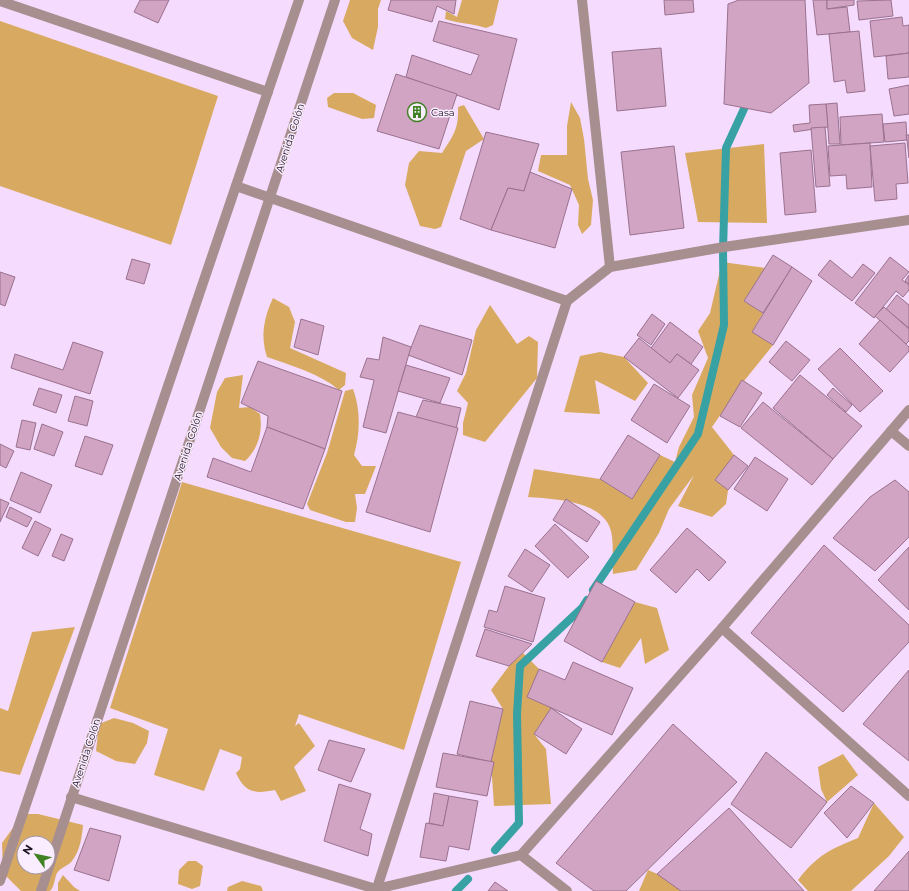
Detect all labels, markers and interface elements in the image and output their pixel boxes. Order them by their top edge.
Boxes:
building icon: Casa [406,101,428,123]
street label: Avenida Colón [273,102,307,174]
place label: Casa [431,106,455,119]
street label: Avenida Colón [171,410,205,482]
street label: Avenida Colón [69,717,103,789]
north arrow [16,835,56,875]
text: N [19,842,36,857]

